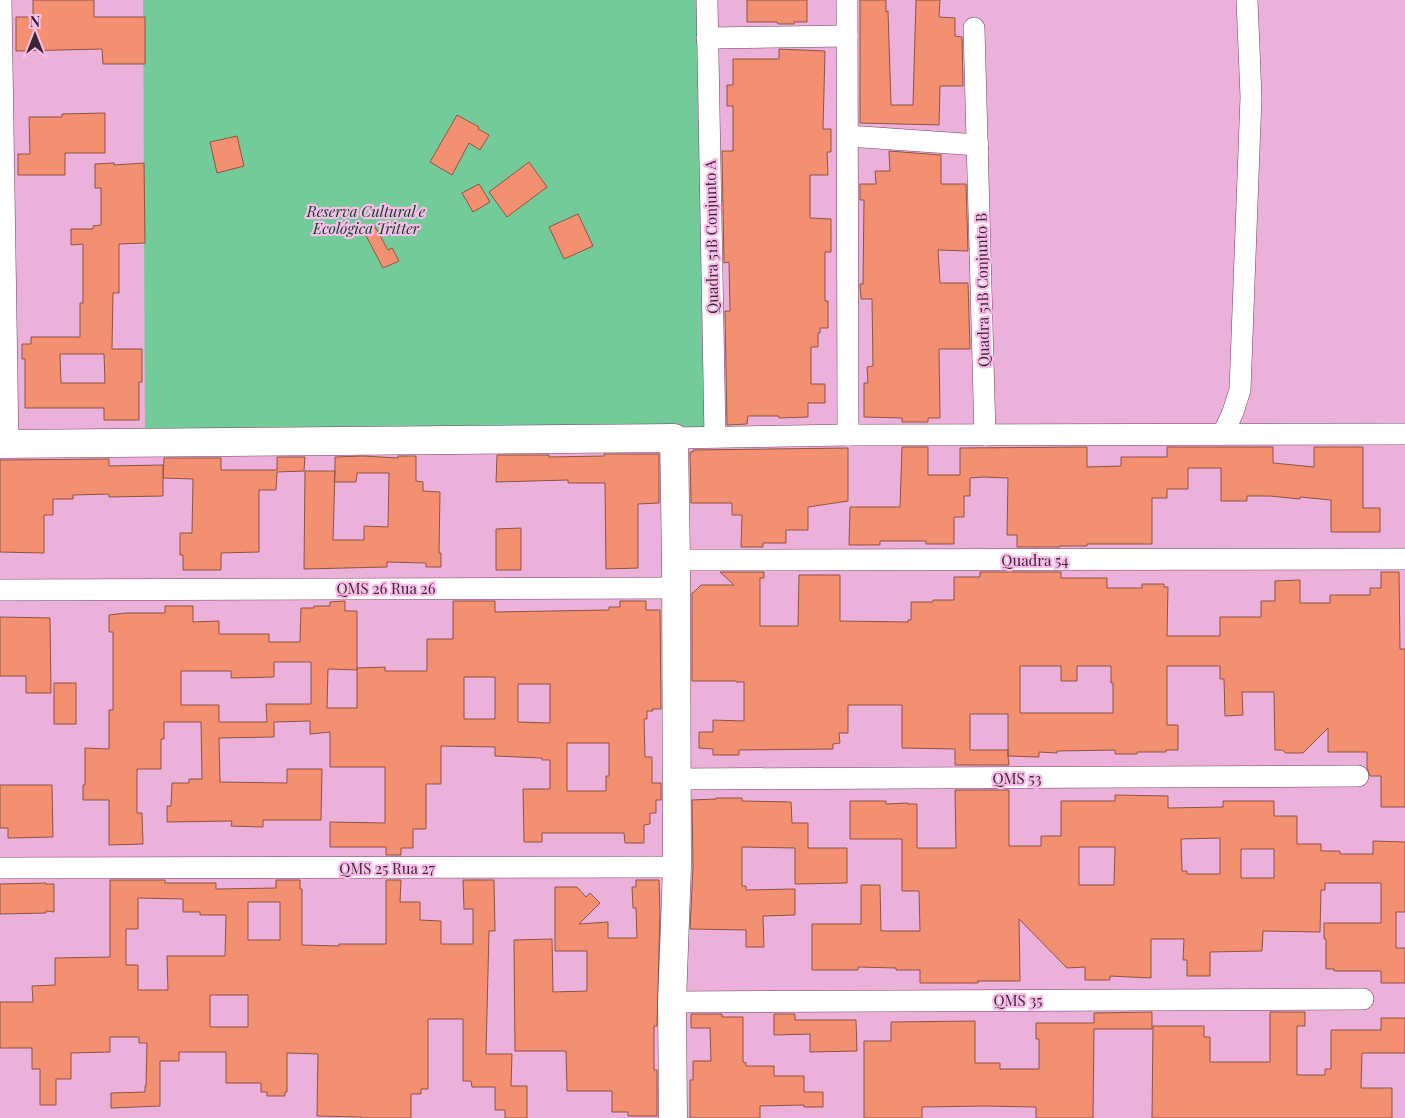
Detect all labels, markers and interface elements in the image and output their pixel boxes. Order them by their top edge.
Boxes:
north arrow [10,10,60,60]
text: N [30,12,40,31]
street label: Quadra 51B Conjunto A [700,159,722,314]
park label: Reserva Cultural e Ecológica Tritter [306,201,426,238]
street label: Quadra 51B Conjunto B [971,213,993,367]
street label: Quadra 54 [1001,550,1069,570]
street label: QMS 26 Rua 26 [337,578,436,598]
street label: QMS 53 [993,768,1042,788]
street label: QMS 25 Rua 27 [339,858,435,878]
street label: QMS 35 [994,990,1042,1010]

